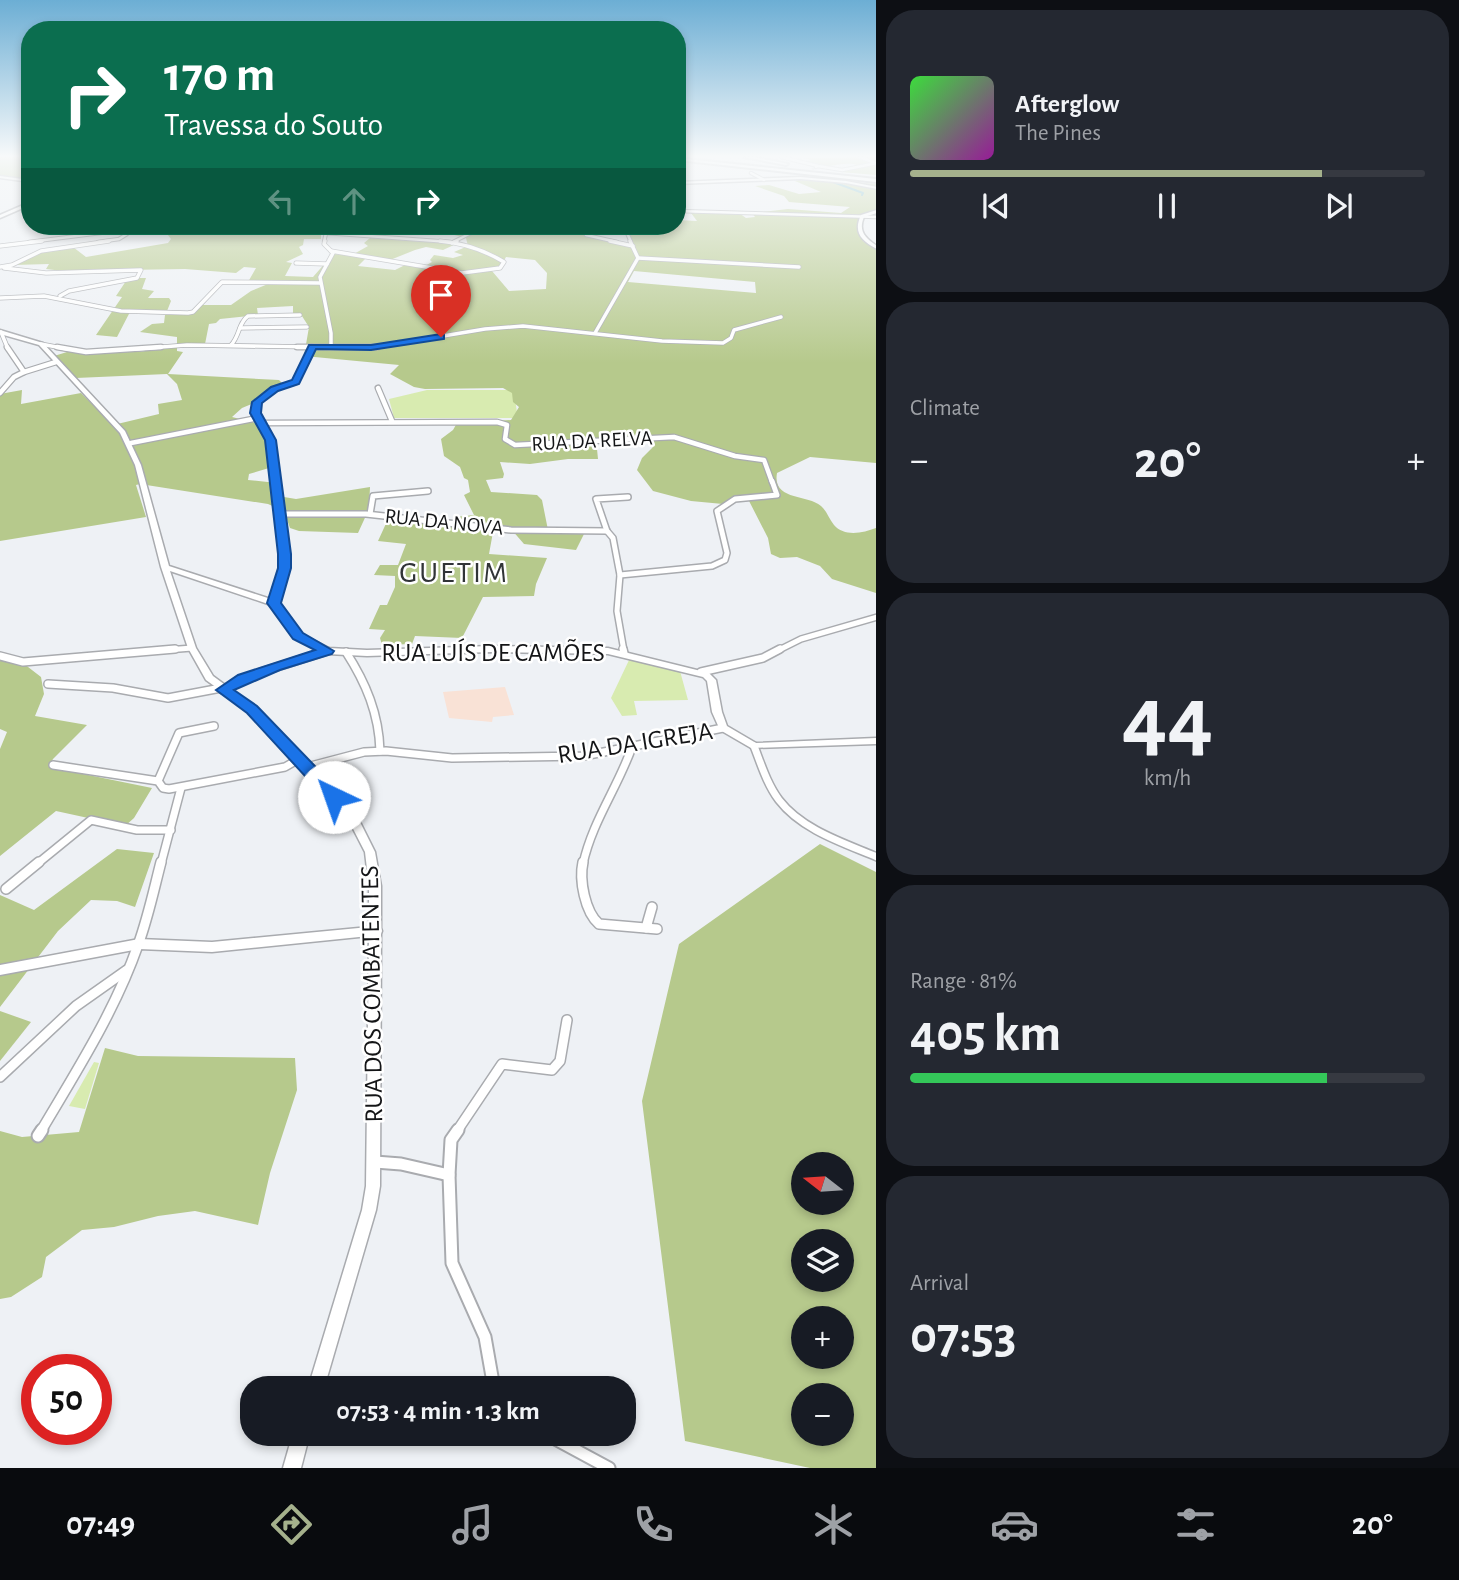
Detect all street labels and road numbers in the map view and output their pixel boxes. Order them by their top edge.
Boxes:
street label: RUA DA RELVA [531,427,653,455]
street label: RUA DA NOVA [384,505,504,539]
street label: RUA LUÍS DE CAMÕES [381,638,605,666]
street label: RUA DA IGREJA [555,718,715,768]
street label: RUA DOS COMBATENTES [357,865,387,1123]

